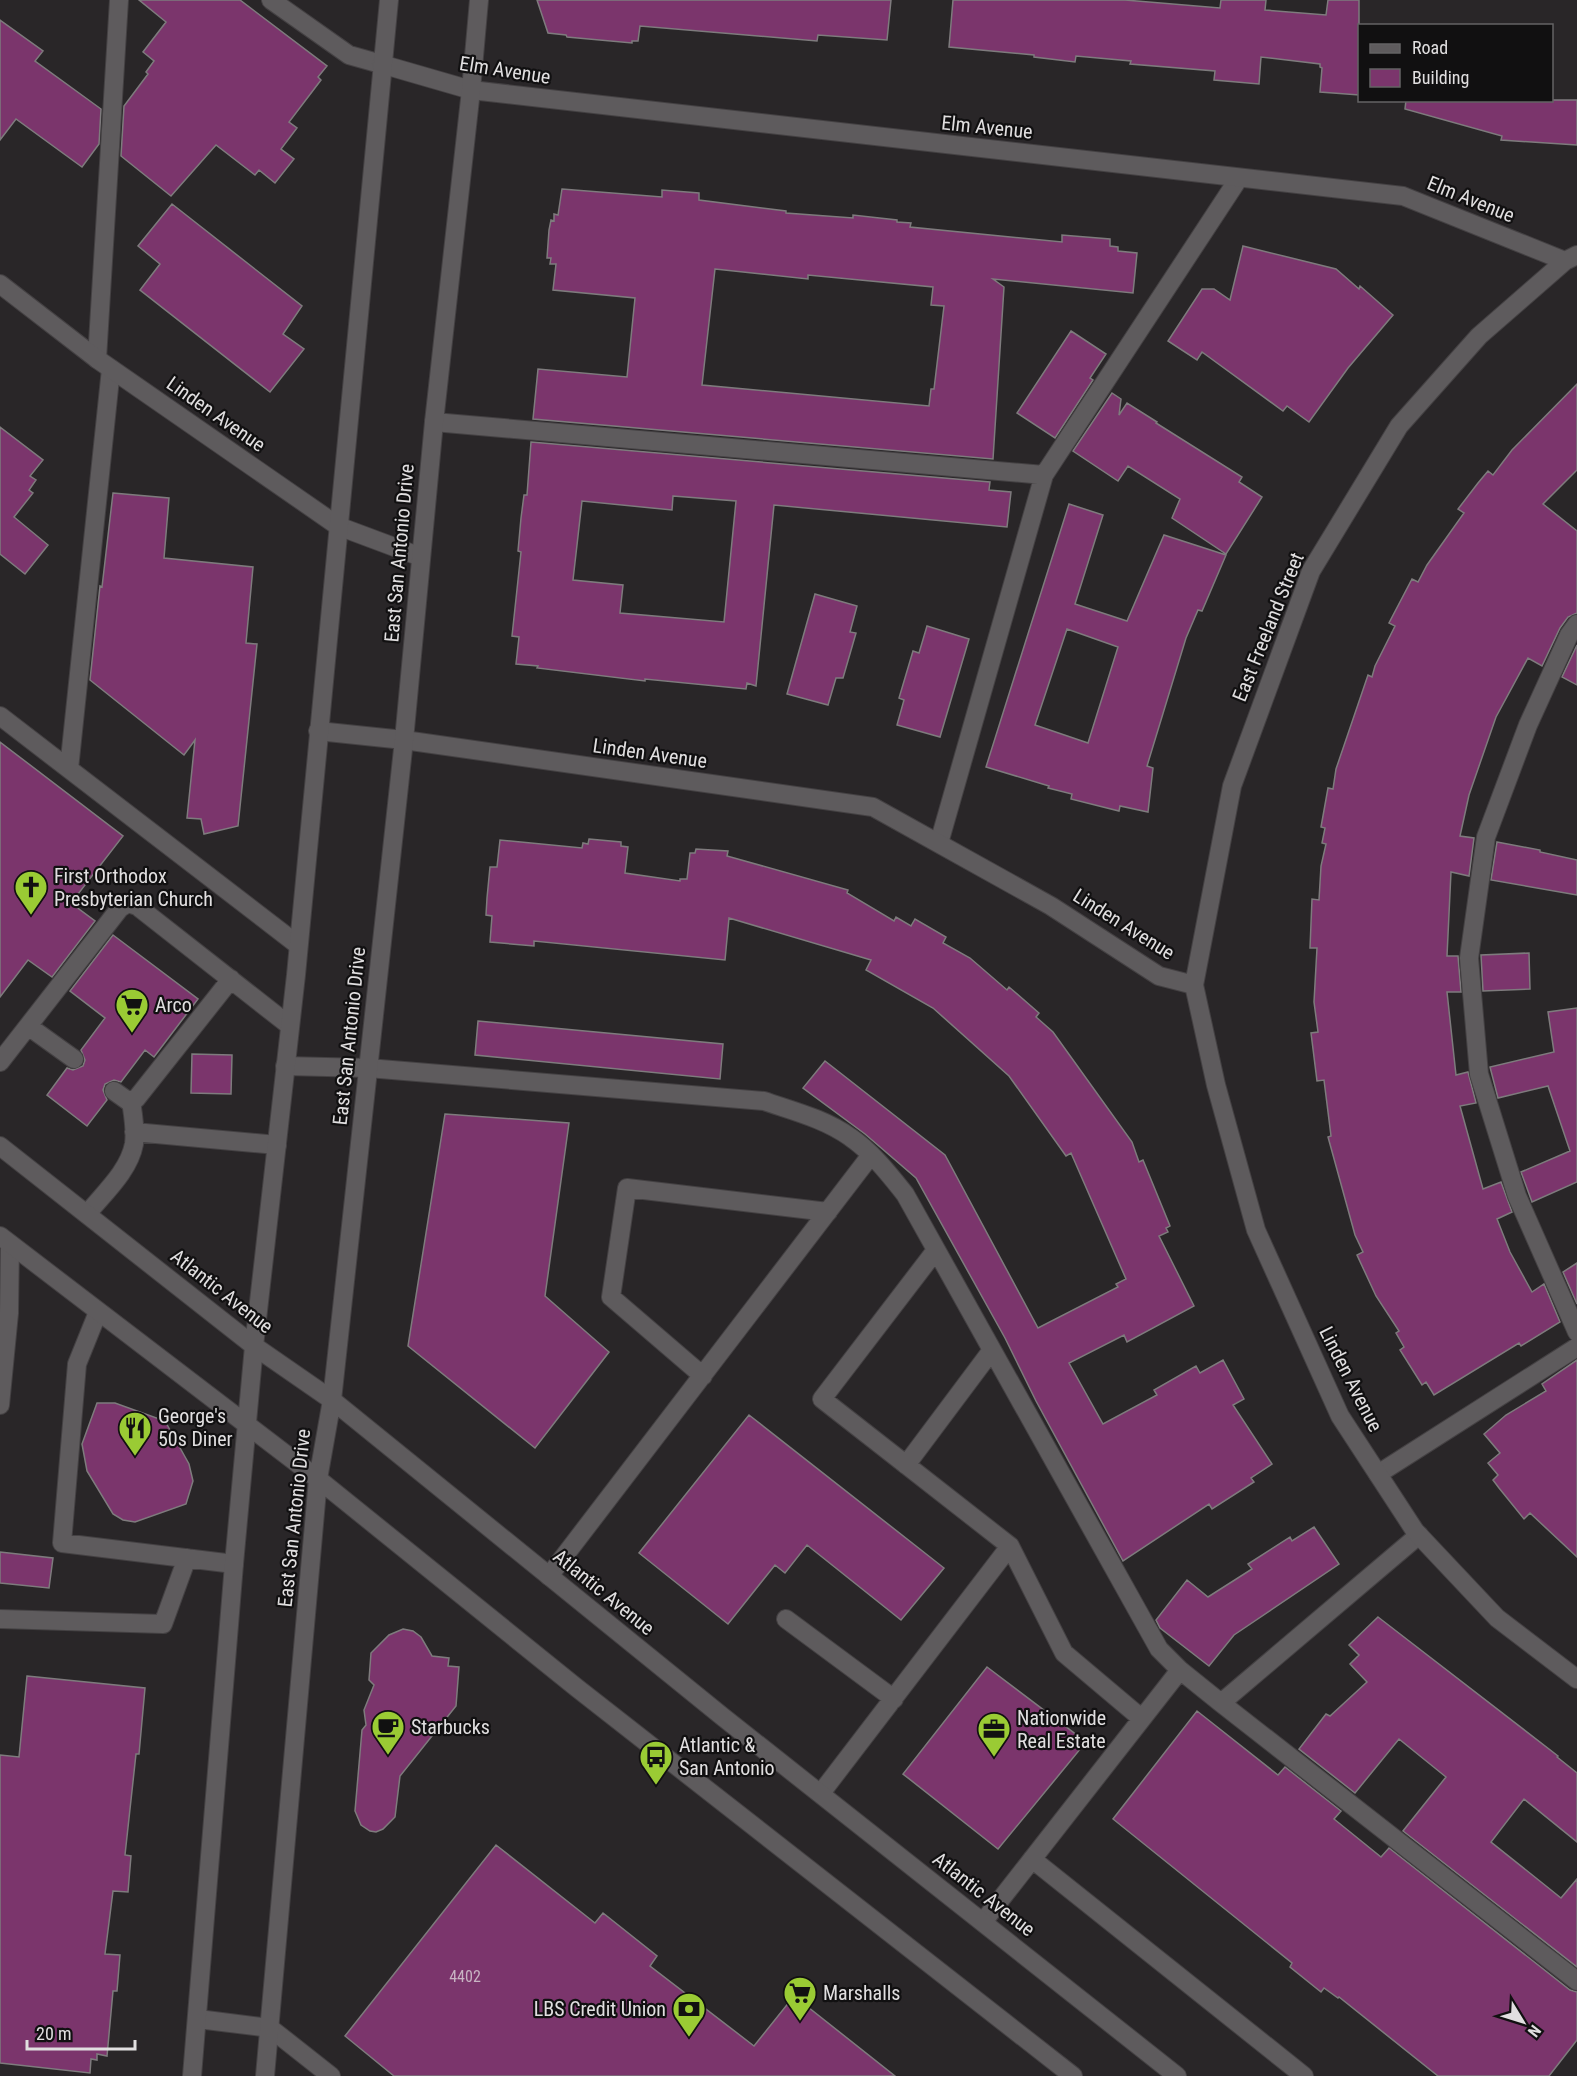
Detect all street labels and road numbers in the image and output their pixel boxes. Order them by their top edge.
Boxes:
street label: Elm Avenue [458,51,552,89]
street label: Elm Avenue [940,110,1034,144]
street label: Elm Avenue [1424,171,1518,227]
street label: Linden Avenue [162,371,270,457]
street label: East San Antonio Drive [379,463,419,643]
street label: East Freeland Street [1227,549,1309,705]
street label: Linden Avenue [591,733,709,773]
street label: Linden Avenue [1069,883,1179,965]
street label: East San Antonio Drive [328,946,370,1126]
street label: Atlantic Avenue [166,1244,278,1338]
street label: Linden Avenue [1314,1322,1388,1436]
street label: East San Antonio Drive [273,1428,315,1608]
street label: Atlantic Avenue [549,1544,659,1640]
street label: Atlantic Avenue [928,1847,1040,1941]

